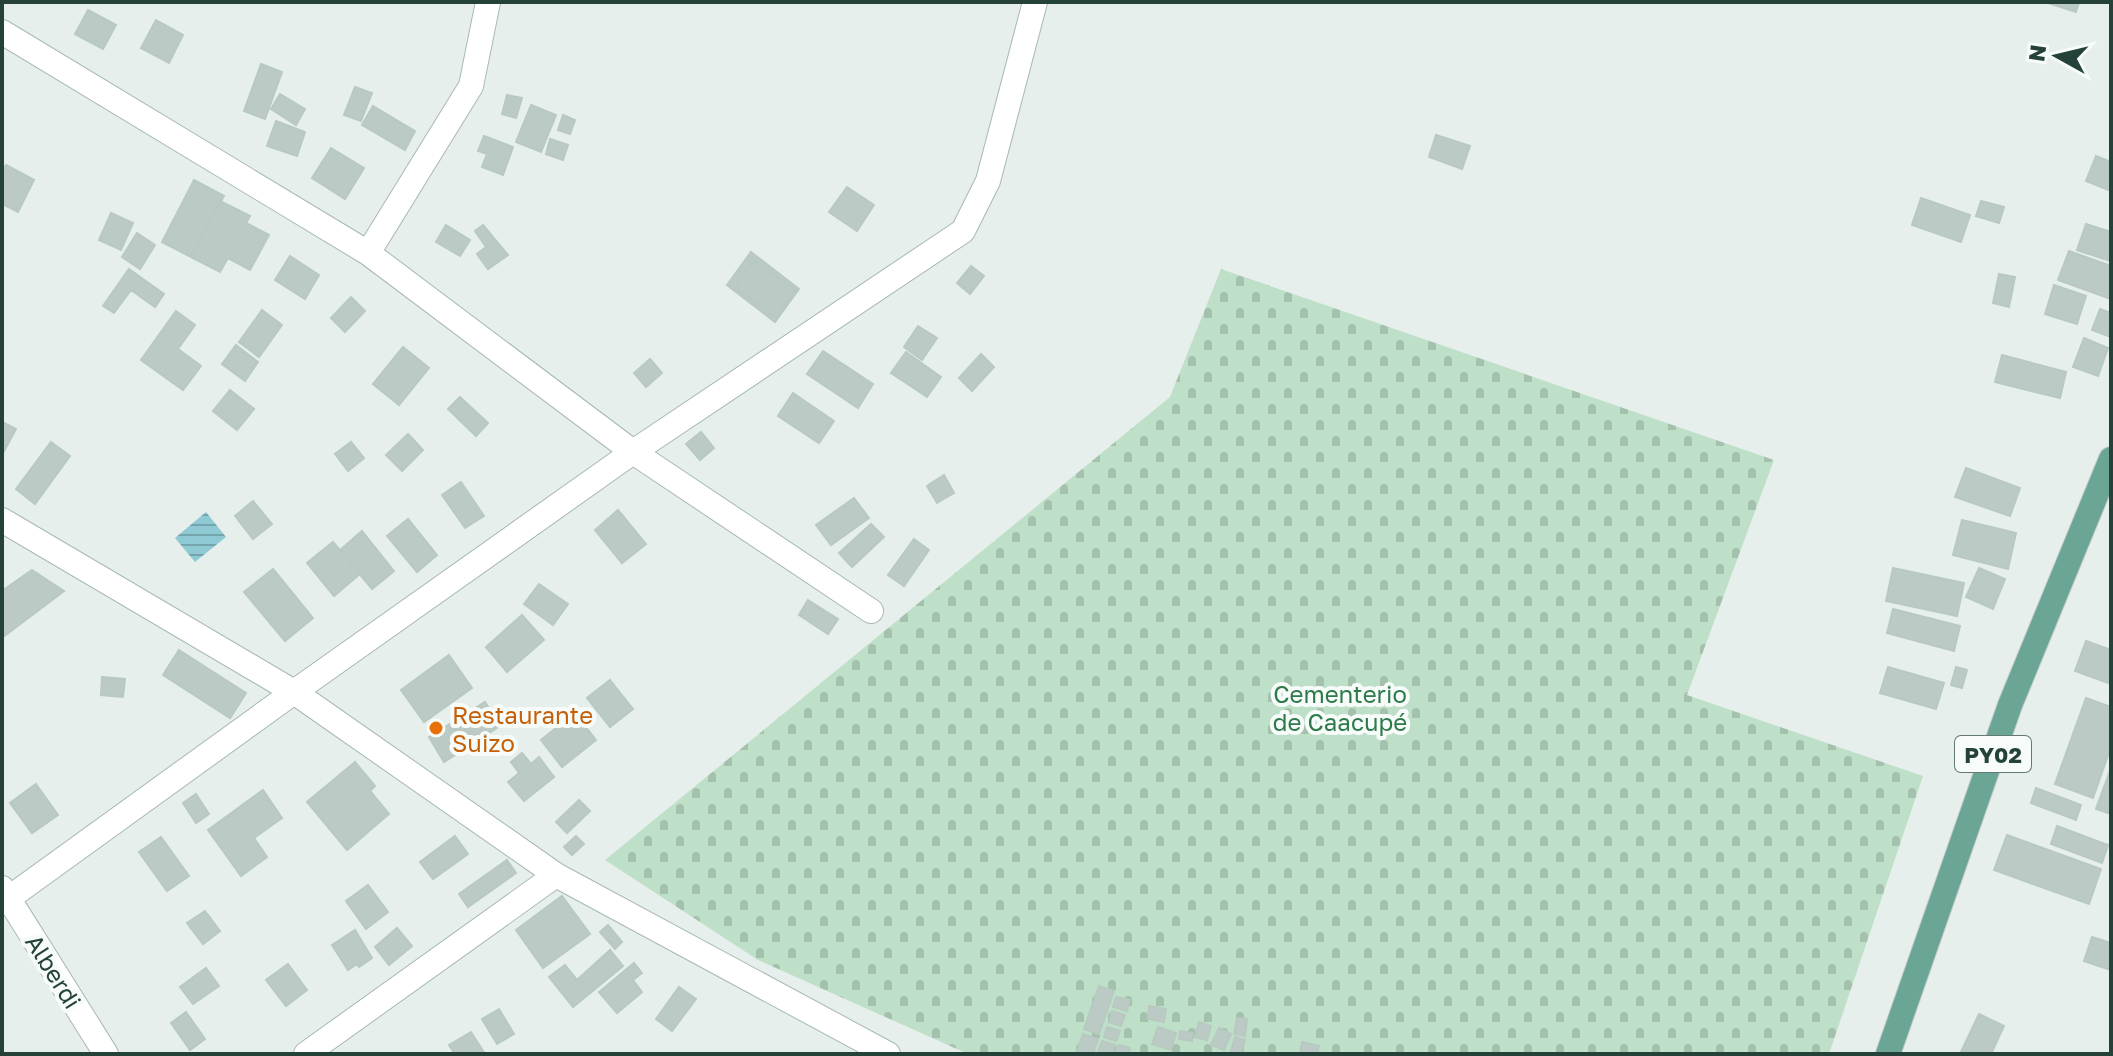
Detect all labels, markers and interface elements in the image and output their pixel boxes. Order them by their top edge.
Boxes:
north arrow [2017,16,2097,96]
text: N [2022,43,2051,63]
park label: Cementerio de Caacupé [1273,679,1407,736]
place label: Restaurante Suizo [452,700,593,757]
marker: Restaurante Suizo [427,719,445,737]
road number: PY02 [1955,736,2031,772]
street label: Alberdi [20,928,88,1014]

